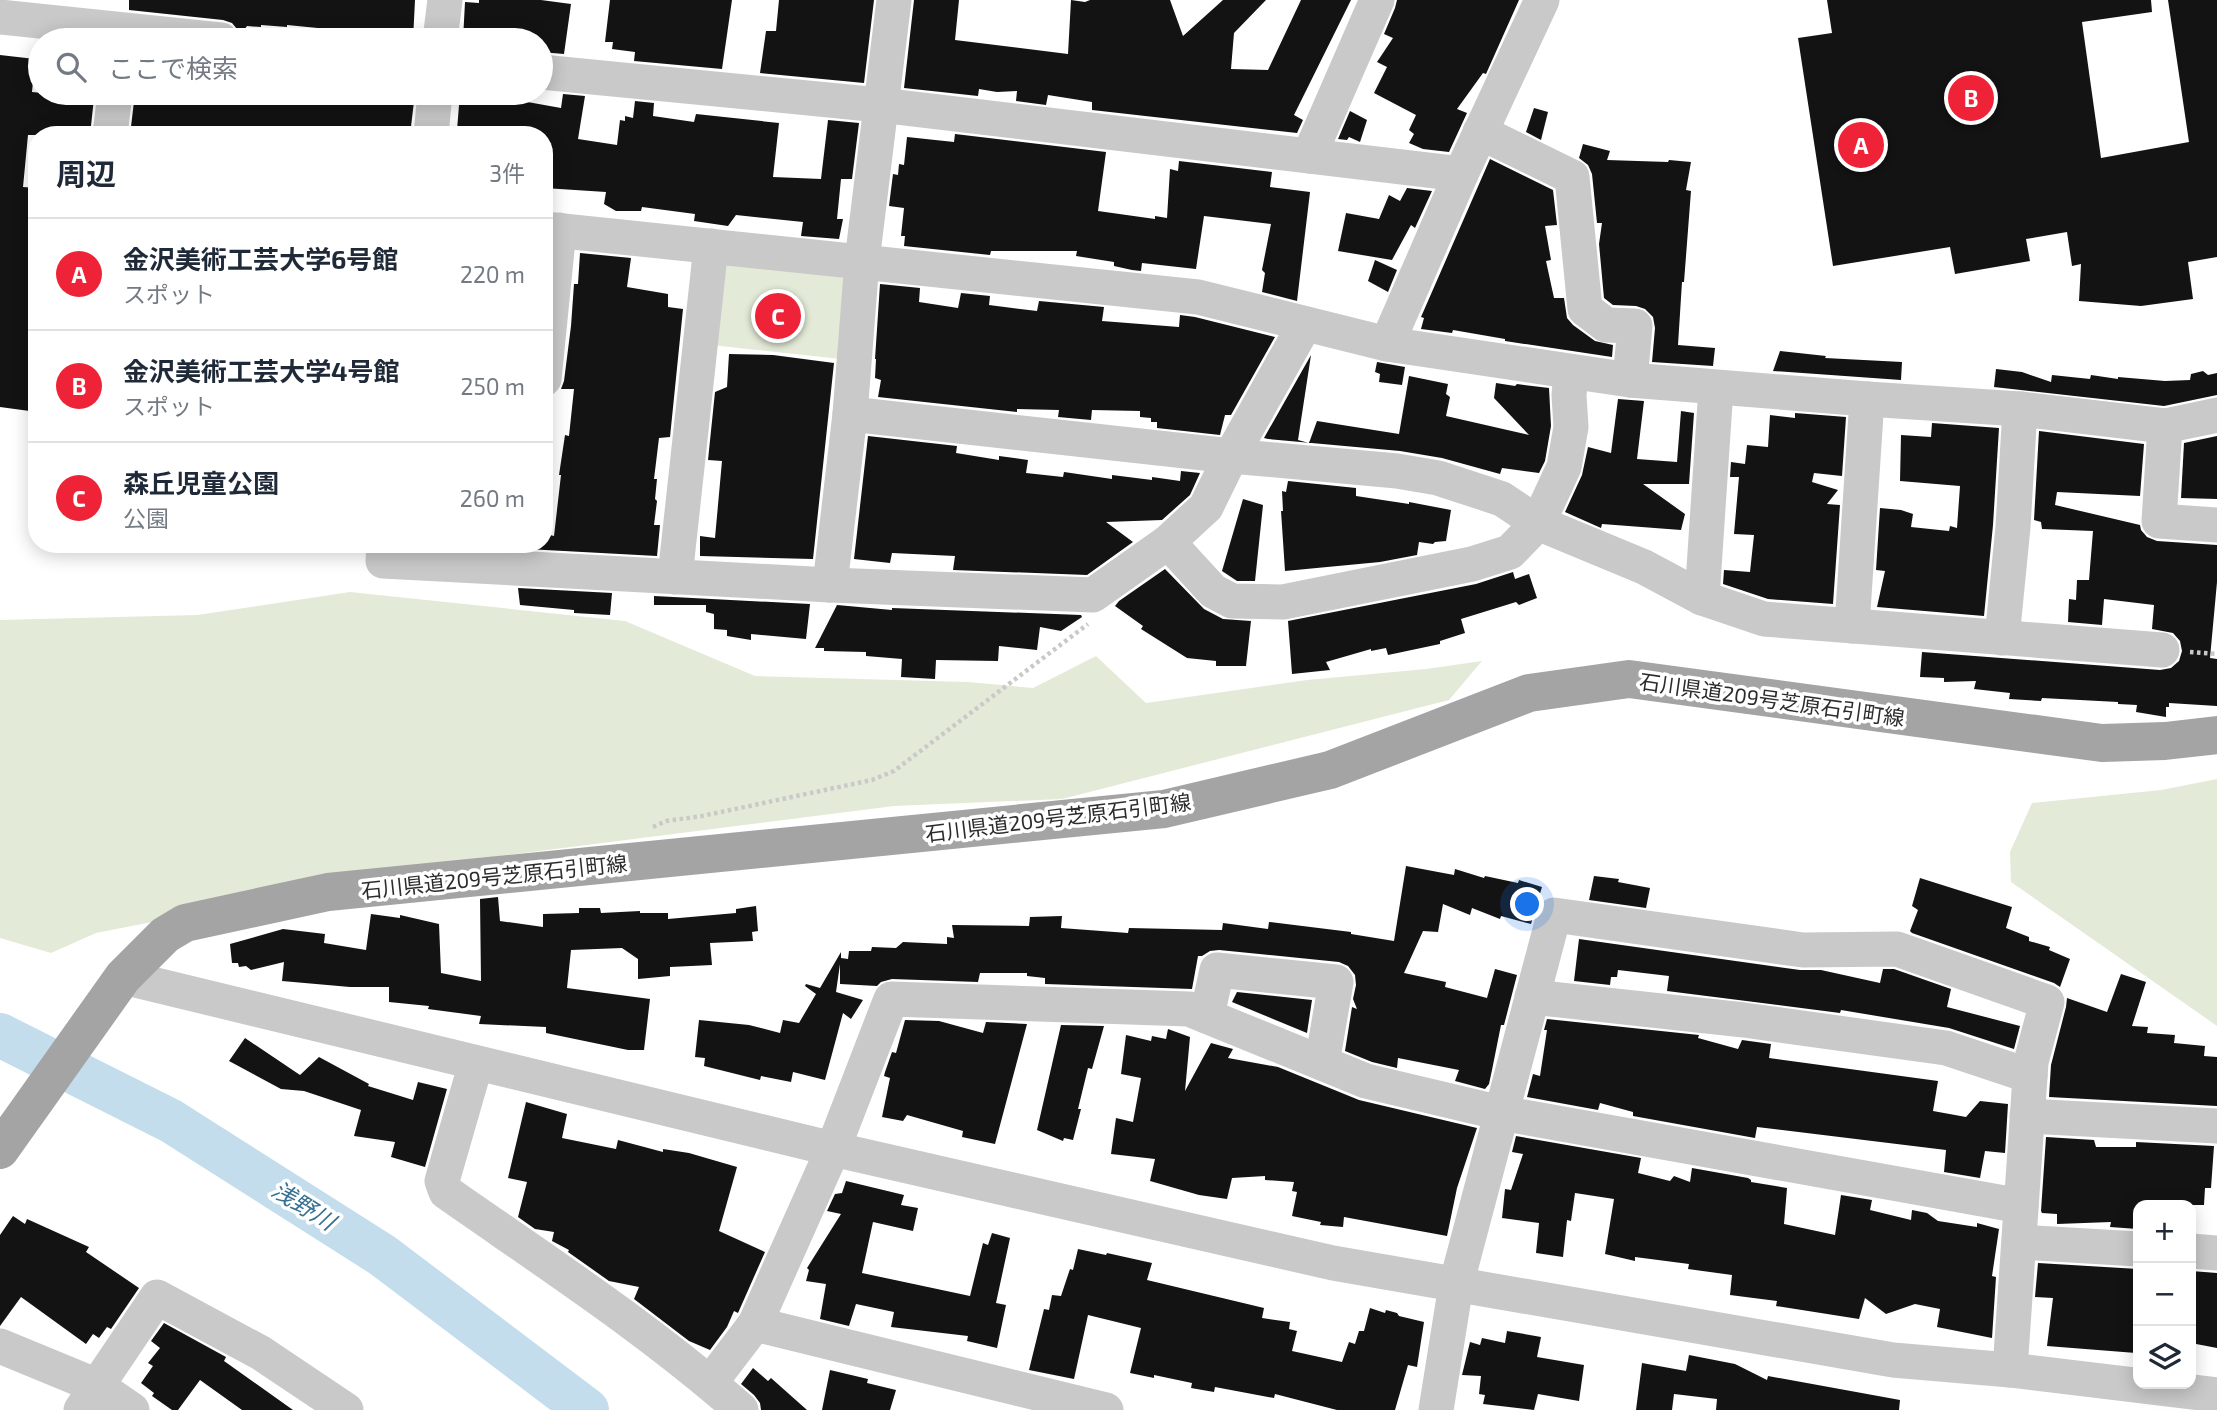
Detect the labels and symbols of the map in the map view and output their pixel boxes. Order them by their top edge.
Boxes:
pin: B [1948,72,1994,124]
pin: A [1838,119,1884,171]
pin: C [755,290,801,342]
street label: 石川県道209号芝原石引町線 [1638,668,1906,730]
street label: 石川県道209号芝原石引町線 [924,788,1192,846]
street label: 石川県道209号芝原石引町線 [360,850,628,902]
your location [1510,887,1544,921]
water label: 浅野川 [267,1175,343,1237]

